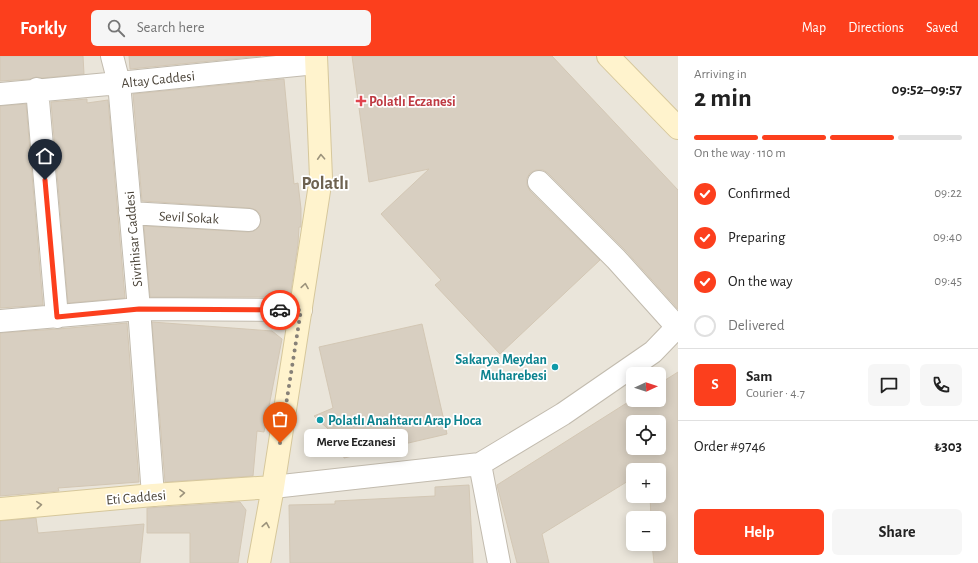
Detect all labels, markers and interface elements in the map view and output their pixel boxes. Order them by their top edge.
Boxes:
search box [91,10,371,46]
icon: search [105,17,127,39]
text: Forkly [20,19,67,38]
text: Search here [137,20,205,35]
text: Map [802,21,826,35]
text: Directions [848,21,904,35]
text: Saved [926,21,958,35]
text: Arriving in [694,68,747,81]
street label: Altay Caddesi [121,69,196,91]
text: 09:52–09:57 [892,82,962,97]
text: 2 min [694,85,752,111]
place label: Polatlı Eczanesi [369,95,456,109]
marker: Polatlı Eczanesi [356,96,366,106]
pin [28,139,62,180]
icon: home [34,145,56,167]
text: On the way · 110 m [694,147,786,160]
one-way arrow [316,154,325,160]
district label: Polatlı [301,175,349,193]
icon: check [694,183,716,205]
text: Confirmed [728,186,790,201]
text: 09:22 [934,187,962,200]
street label: Sivrihisar Caddesi [123,190,145,287]
street label: Sevil Sokak [159,209,220,227]
icon: check [694,227,716,249]
text: Preparing [728,230,785,245]
text: 09:40 [933,231,962,244]
icon: check [694,271,716,293]
text: On the way [728,274,793,289]
text: 09:45 [934,275,962,288]
one-way arrow [300,283,309,289]
courier [260,290,300,330]
icon: car [269,299,291,321]
text: Delivered [728,318,785,333]
place label: Sakarya Meydan Muharebesi [455,353,547,383]
marker: Sakarya Meydan Muharebesi [550,362,560,372]
button: chat [868,364,910,406]
button: phone [920,364,962,406]
north arrow [626,367,666,407]
map controls [626,367,666,551]
text: Sam [746,369,772,384]
text: S [711,377,719,392]
text: Courier · 4.7 [746,387,805,400]
pin [263,402,297,443]
icon: bag [269,408,291,430]
place label: Polatlı Anahtarcı Arap Hoca [328,414,482,428]
marker: Polatlı Anahtarcı Arap Hoca [315,415,325,425]
button: locate [626,415,666,455]
callout: Merve Eczanesi [304,429,408,457]
text: Merve Eczanesi [316,436,396,449]
text: Order #9746 [694,439,766,454]
text: ₺303 [934,439,962,454]
button: + [626,463,666,503]
street label: Eti Caddesi [106,488,167,508]
one-way arrow [179,489,185,498]
one-way arrow [36,501,42,510]
button: Help [694,509,824,555]
button: Share [832,509,962,555]
button: − [626,511,666,551]
one-way arrow [261,522,270,528]

